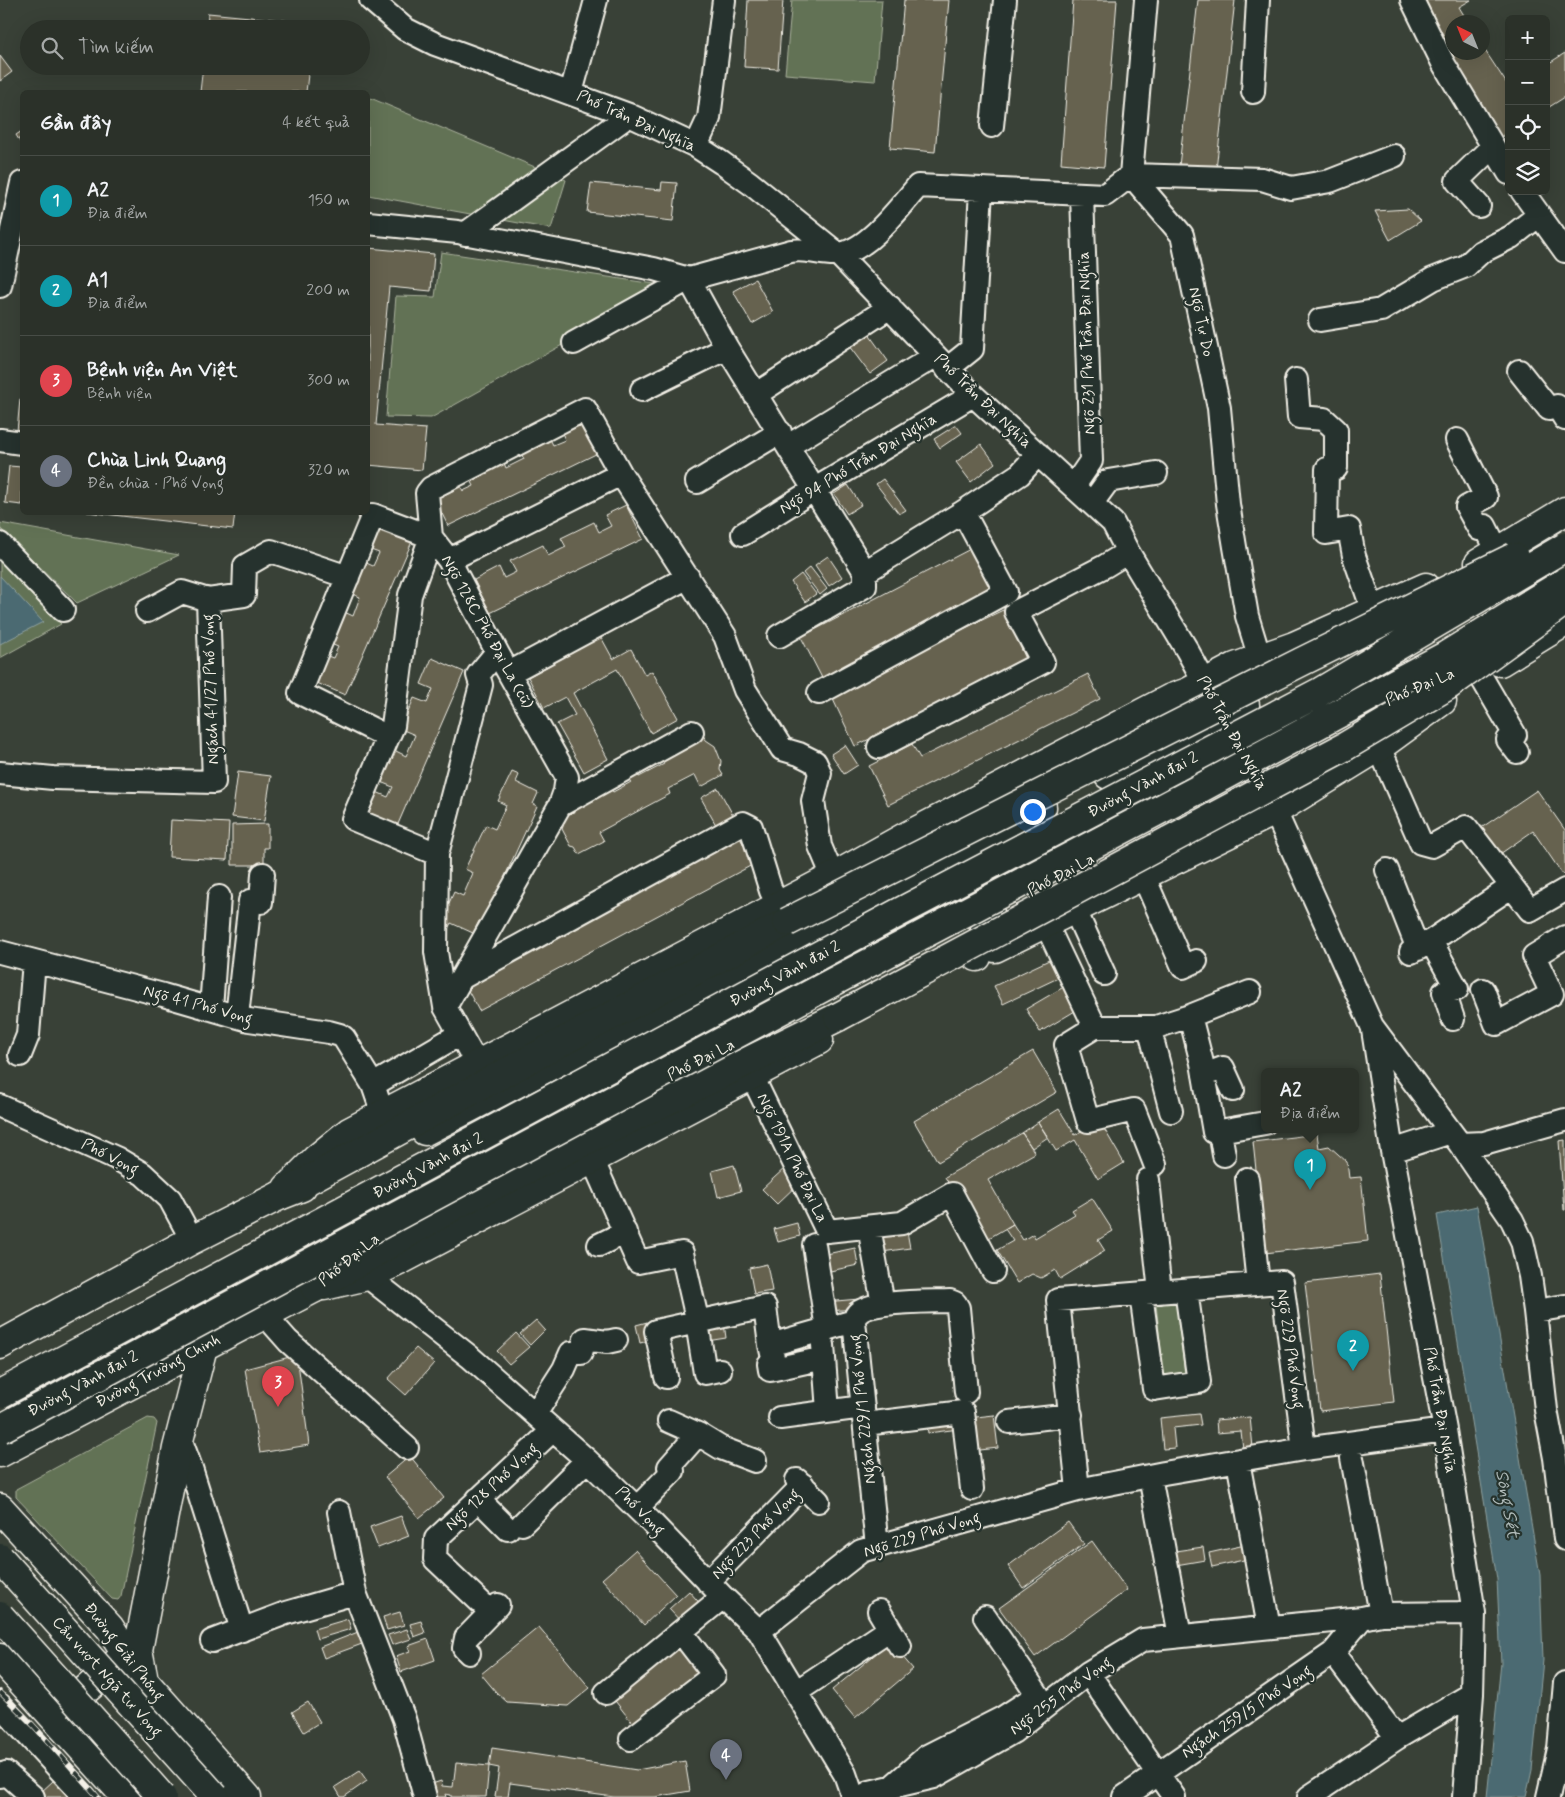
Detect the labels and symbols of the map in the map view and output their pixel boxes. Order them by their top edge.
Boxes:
north arrow [1445,15,1490,60]
street label: Phố Trần Đại Nghĩa [573,85,699,158]
street label: Ngõ 231 Phố Trần Đại Nghĩa [1073,251,1102,435]
street label: Ngõ Tự Do [1182,285,1219,359]
street label: Phố Trần Đại Nghĩa [929,349,1036,454]
street label: Ngõ 94 Phố Trần Đại Nghĩa [775,409,941,520]
street label: Ngõ 128C Phố Đại La (cũ) [435,552,538,713]
street label: Ngách 41/27 Phố Vọng [198,613,225,765]
street label: Phố Đại La [1382,663,1458,711]
street label: Phố Trần Đại Nghĩa [1191,672,1272,795]
street label: Đường Vành đai 2 [1084,747,1202,824]
your location [1020,799,1046,825]
street label: Phố Đại La [1024,848,1098,901]
street label: Đường Vành đai 2 [726,936,844,1013]
street label: Ngõ 41 Phố Vọng [141,980,255,1031]
street label: Phố Đại La [664,1034,739,1086]
street label: Ngõ 191A Phố Đại La [751,1090,832,1227]
street label: Đường Vành đai 2 [369,1128,487,1205]
street label: Phố Vọng [77,1134,142,1181]
pin: 1 [1294,1149,1326,1190]
street label: Phố Đại La [314,1229,384,1291]
street label: Ngõ 229 Phố Vọng [1270,1288,1309,1410]
street label: Đường Trường Chinh [92,1329,225,1414]
pin: 2 [1337,1330,1369,1371]
street label: Ngách 229/1 Phố Vọng [845,1333,882,1485]
street label: Phố Trần Đại Nghĩa [1418,1345,1461,1475]
street label: Đường Vành đai 2 [24,1346,142,1423]
pin: 3 [262,1366,294,1407]
street label: Ngõ 128 Phố Vọng [441,1438,544,1536]
water label: Sông Sét [1487,1468,1525,1542]
street label: Phố Vọng [610,1482,669,1541]
street label: Ngõ 223 Phố Vọng [707,1484,806,1585]
street label: Ngõ 229 Phố Vọng [861,1507,983,1564]
street label: Đường Giải Phóng [78,1598,169,1706]
street label: Cầu vượt Ngã tư Vọng [46,1612,167,1742]
street label: Ngõ 255 Phố Vọng [1006,1652,1117,1741]
street label: Ngách 259/5 Phố Vọng [1178,1660,1317,1764]
pin: 4 [710,1739,742,1780]

